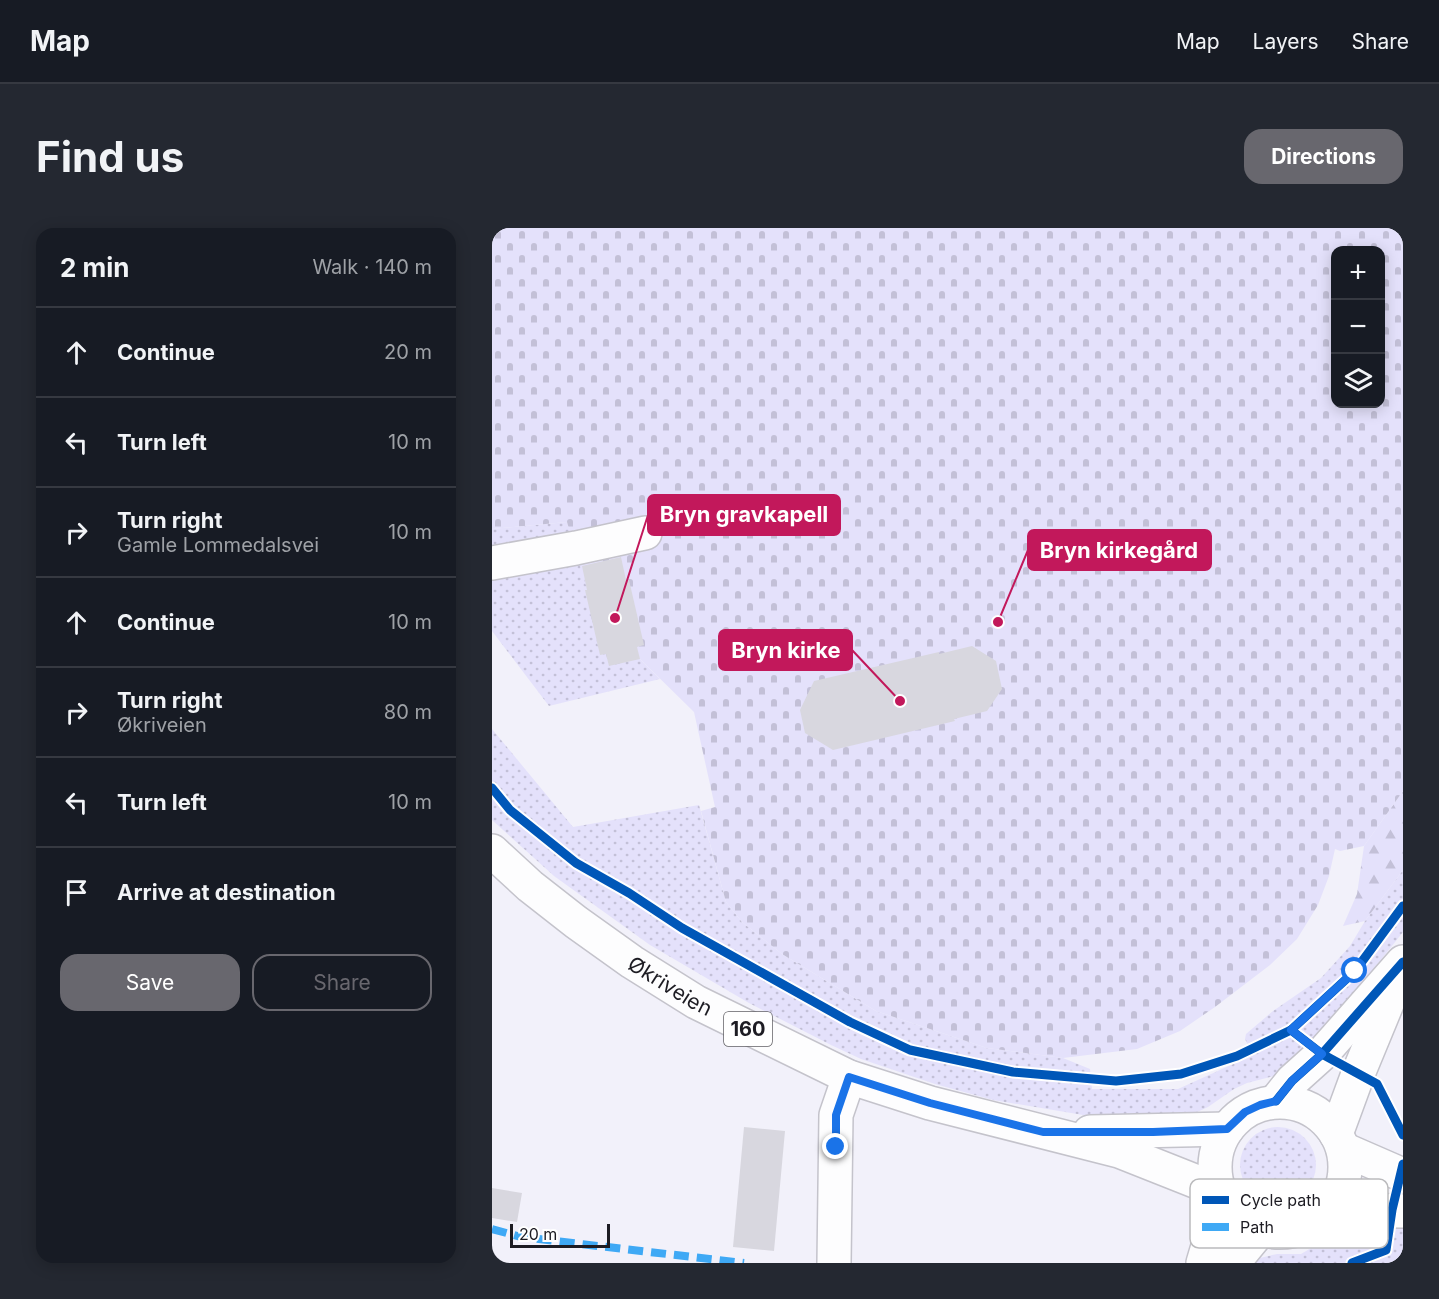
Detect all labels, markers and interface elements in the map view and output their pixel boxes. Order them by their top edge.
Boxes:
text: Map [30,24,90,58]
text: Map [1176,29,1220,54]
text: Layers [1253,29,1319,54]
text: Share [1352,29,1409,54]
button: Directions [1244,129,1403,184]
text: Find us [36,131,184,182]
map controls [1331,246,1385,408]
button: + [1331,246,1385,300]
text: 2 min [60,252,130,283]
text: Walk · 140 m [312,255,432,279]
button: − [1331,300,1385,354]
icon: ahead [60,336,93,369]
text: Continue [117,339,215,365]
text: 20 m [384,340,432,364]
button: layers [1331,354,1385,408]
icon: left [60,426,93,459]
text: Turn left [117,429,207,455]
text: 10 m [388,430,432,454]
callout: Bryn gravkapell [648,495,840,535]
text: Bryn gravkapell [660,501,828,527]
text: Turn right [117,507,223,533]
icon: right [60,516,93,549]
text: 10 m [388,520,432,544]
callout: Bryn kirkegård [1028,530,1211,570]
text: Gamle Lommedalsvei [117,533,319,557]
text: Bryn kirkegård [1040,537,1198,563]
icon: ahead [60,606,93,639]
text: Continue [117,609,215,635]
text: 10 m [388,610,432,634]
callout: Bryn kirke [719,630,852,670]
text: Bryn kirke [731,637,841,663]
text: Turn right [117,687,223,713]
icon: right [60,696,93,729]
text: 80 m [384,700,432,724]
text: Økriveien [117,713,207,737]
icon: left [60,786,93,819]
text: Turn left [117,789,207,815]
text: 10 m [388,790,432,814]
icon: arrive [60,876,93,909]
text: Arrive at destination [117,879,336,905]
street label: Økriveien [624,950,717,1021]
button: Save [60,954,240,1011]
button: Share [252,954,432,1011]
route start [1341,957,1367,983]
road number: 160 [724,1012,772,1046]
route end [822,1133,848,1159]
legend [1190,1179,1388,1248]
text: Cycle path [1240,1190,1321,1210]
text: Path [1240,1217,1274,1237]
scale bar [510,1221,610,1248]
text: 20 m [519,1224,557,1244]

